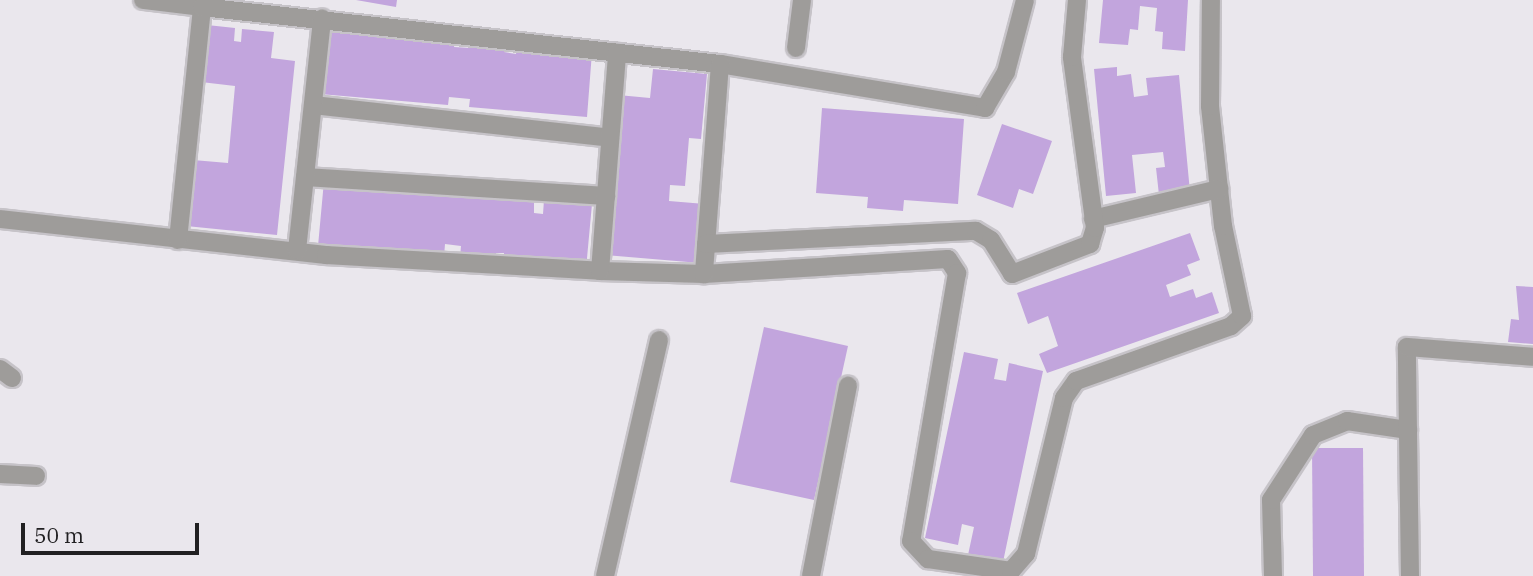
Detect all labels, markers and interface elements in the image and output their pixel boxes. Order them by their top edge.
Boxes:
scale bar [24,510,203,554]
text: 50 m [34,521,84,549]

